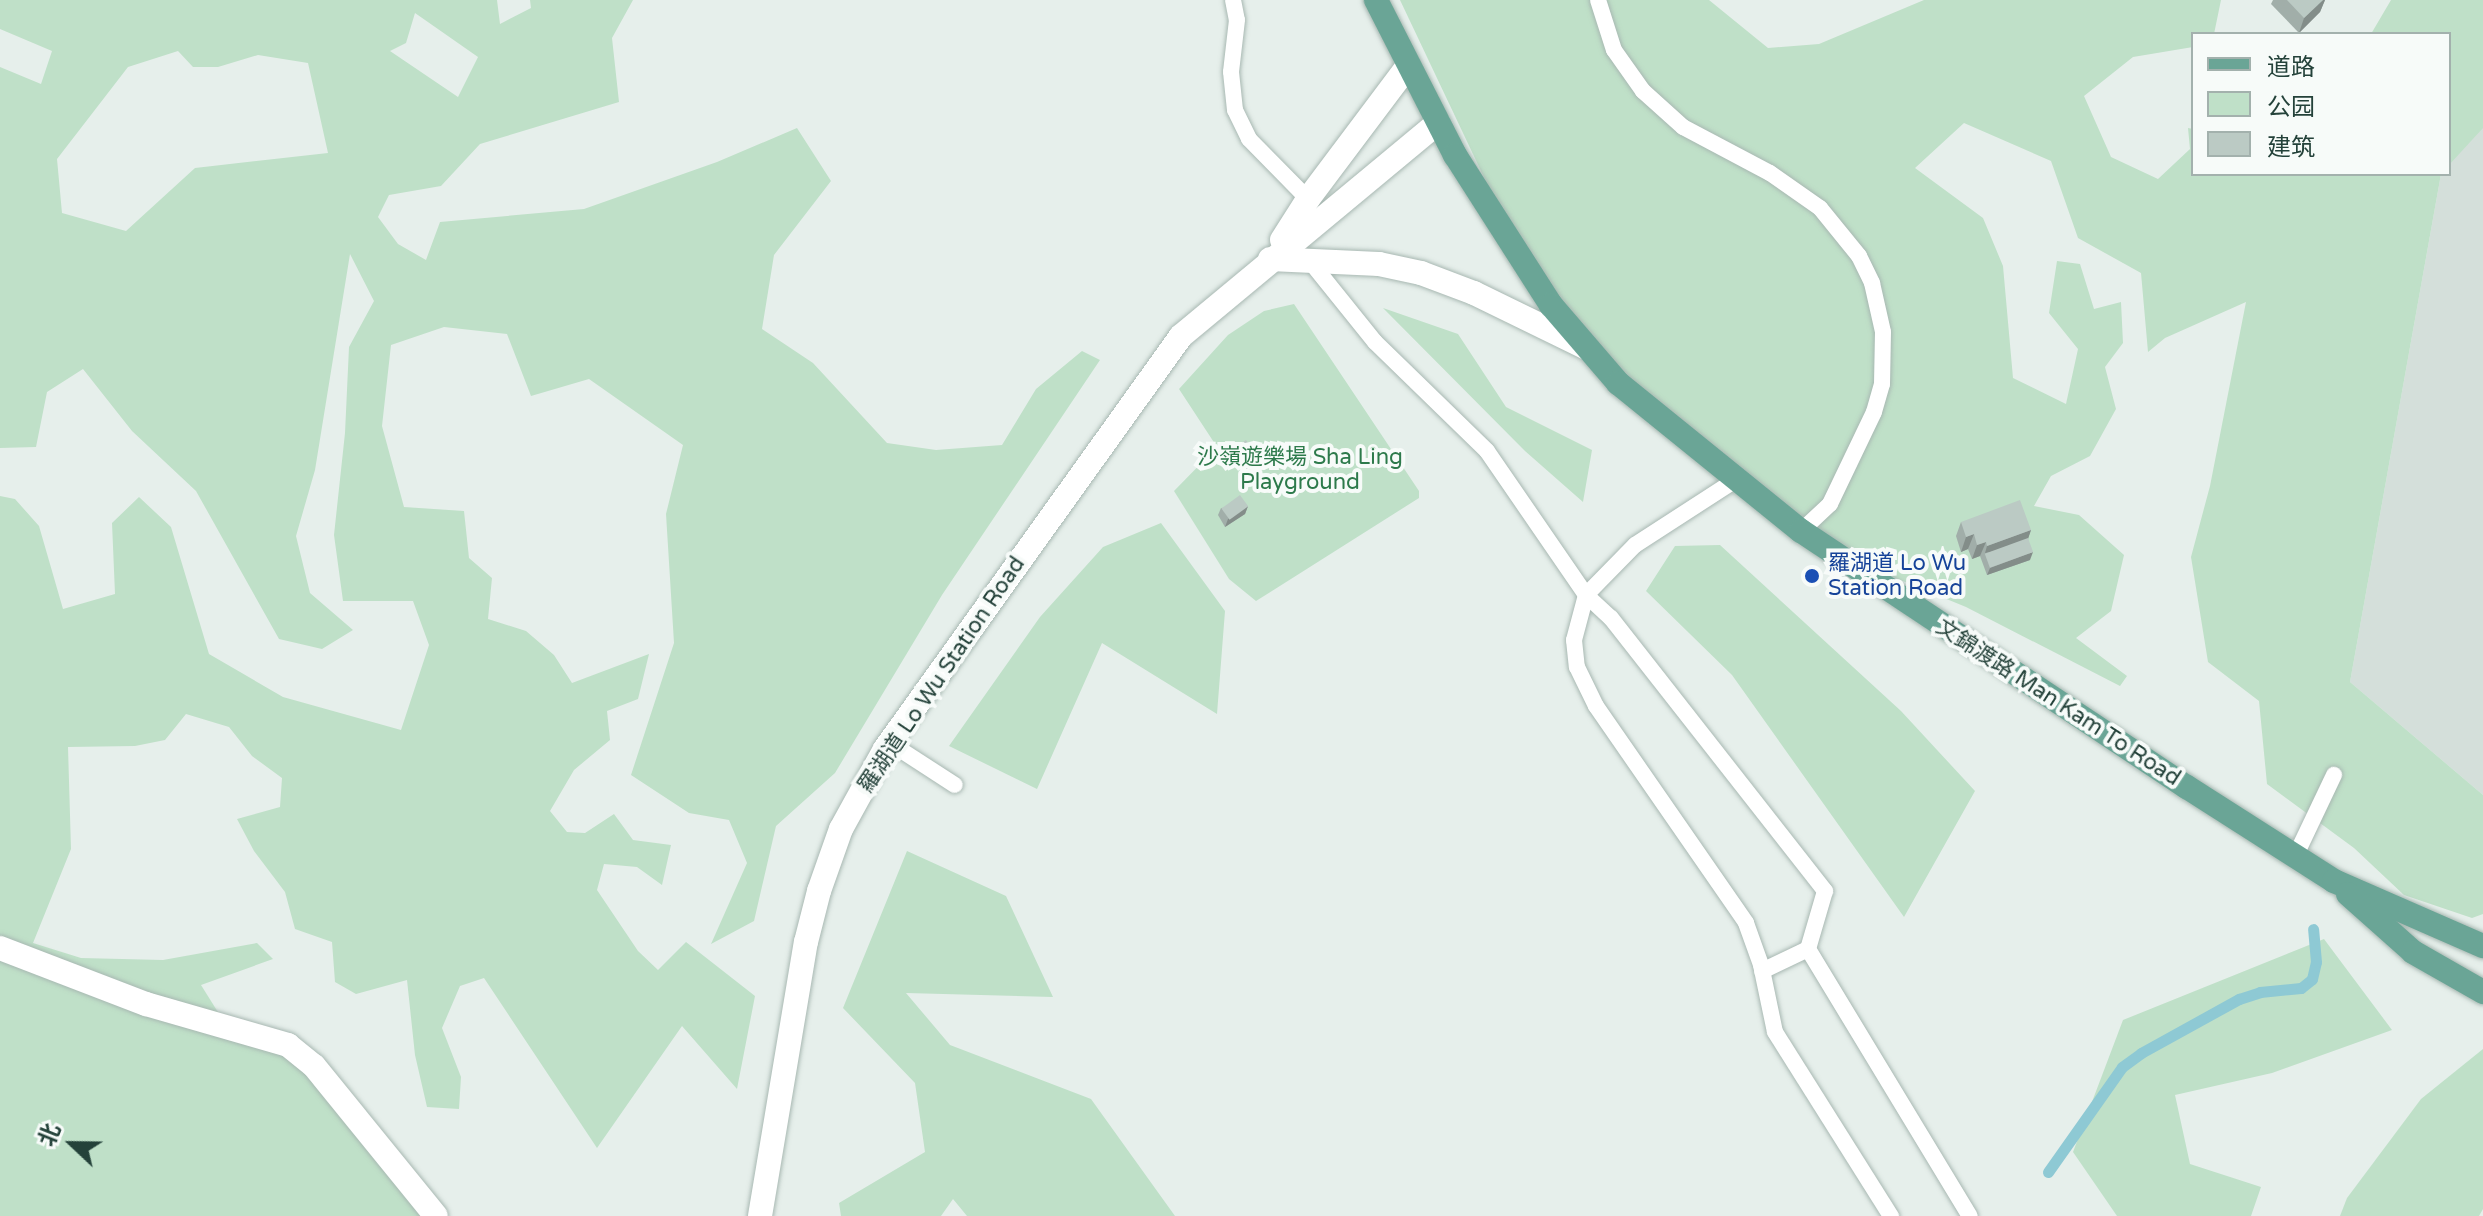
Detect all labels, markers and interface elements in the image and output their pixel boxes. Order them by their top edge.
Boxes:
legend [2191,32,2451,176]
text: 道路 [2267,53,2315,82]
text: 公园 [2267,93,2315,122]
text: 建筑 [2267,133,2315,162]
park label: 沙嶺遊樂場 Sha Ling Playground [1197,444,1403,496]
place label: 羅湖道 Lo Wu Station Road [1828,550,1966,602]
street label: 羅湖道 Lo Wu Station Road [853,552,1031,798]
marker: 羅湖道 Lo Wu Station Road [1803,567,1821,585]
street label: 文錦渡路 Man Kam To Road [1931,614,2185,792]
north arrow [32,1104,112,1184]
text: 北 [34,1120,66,1150]

